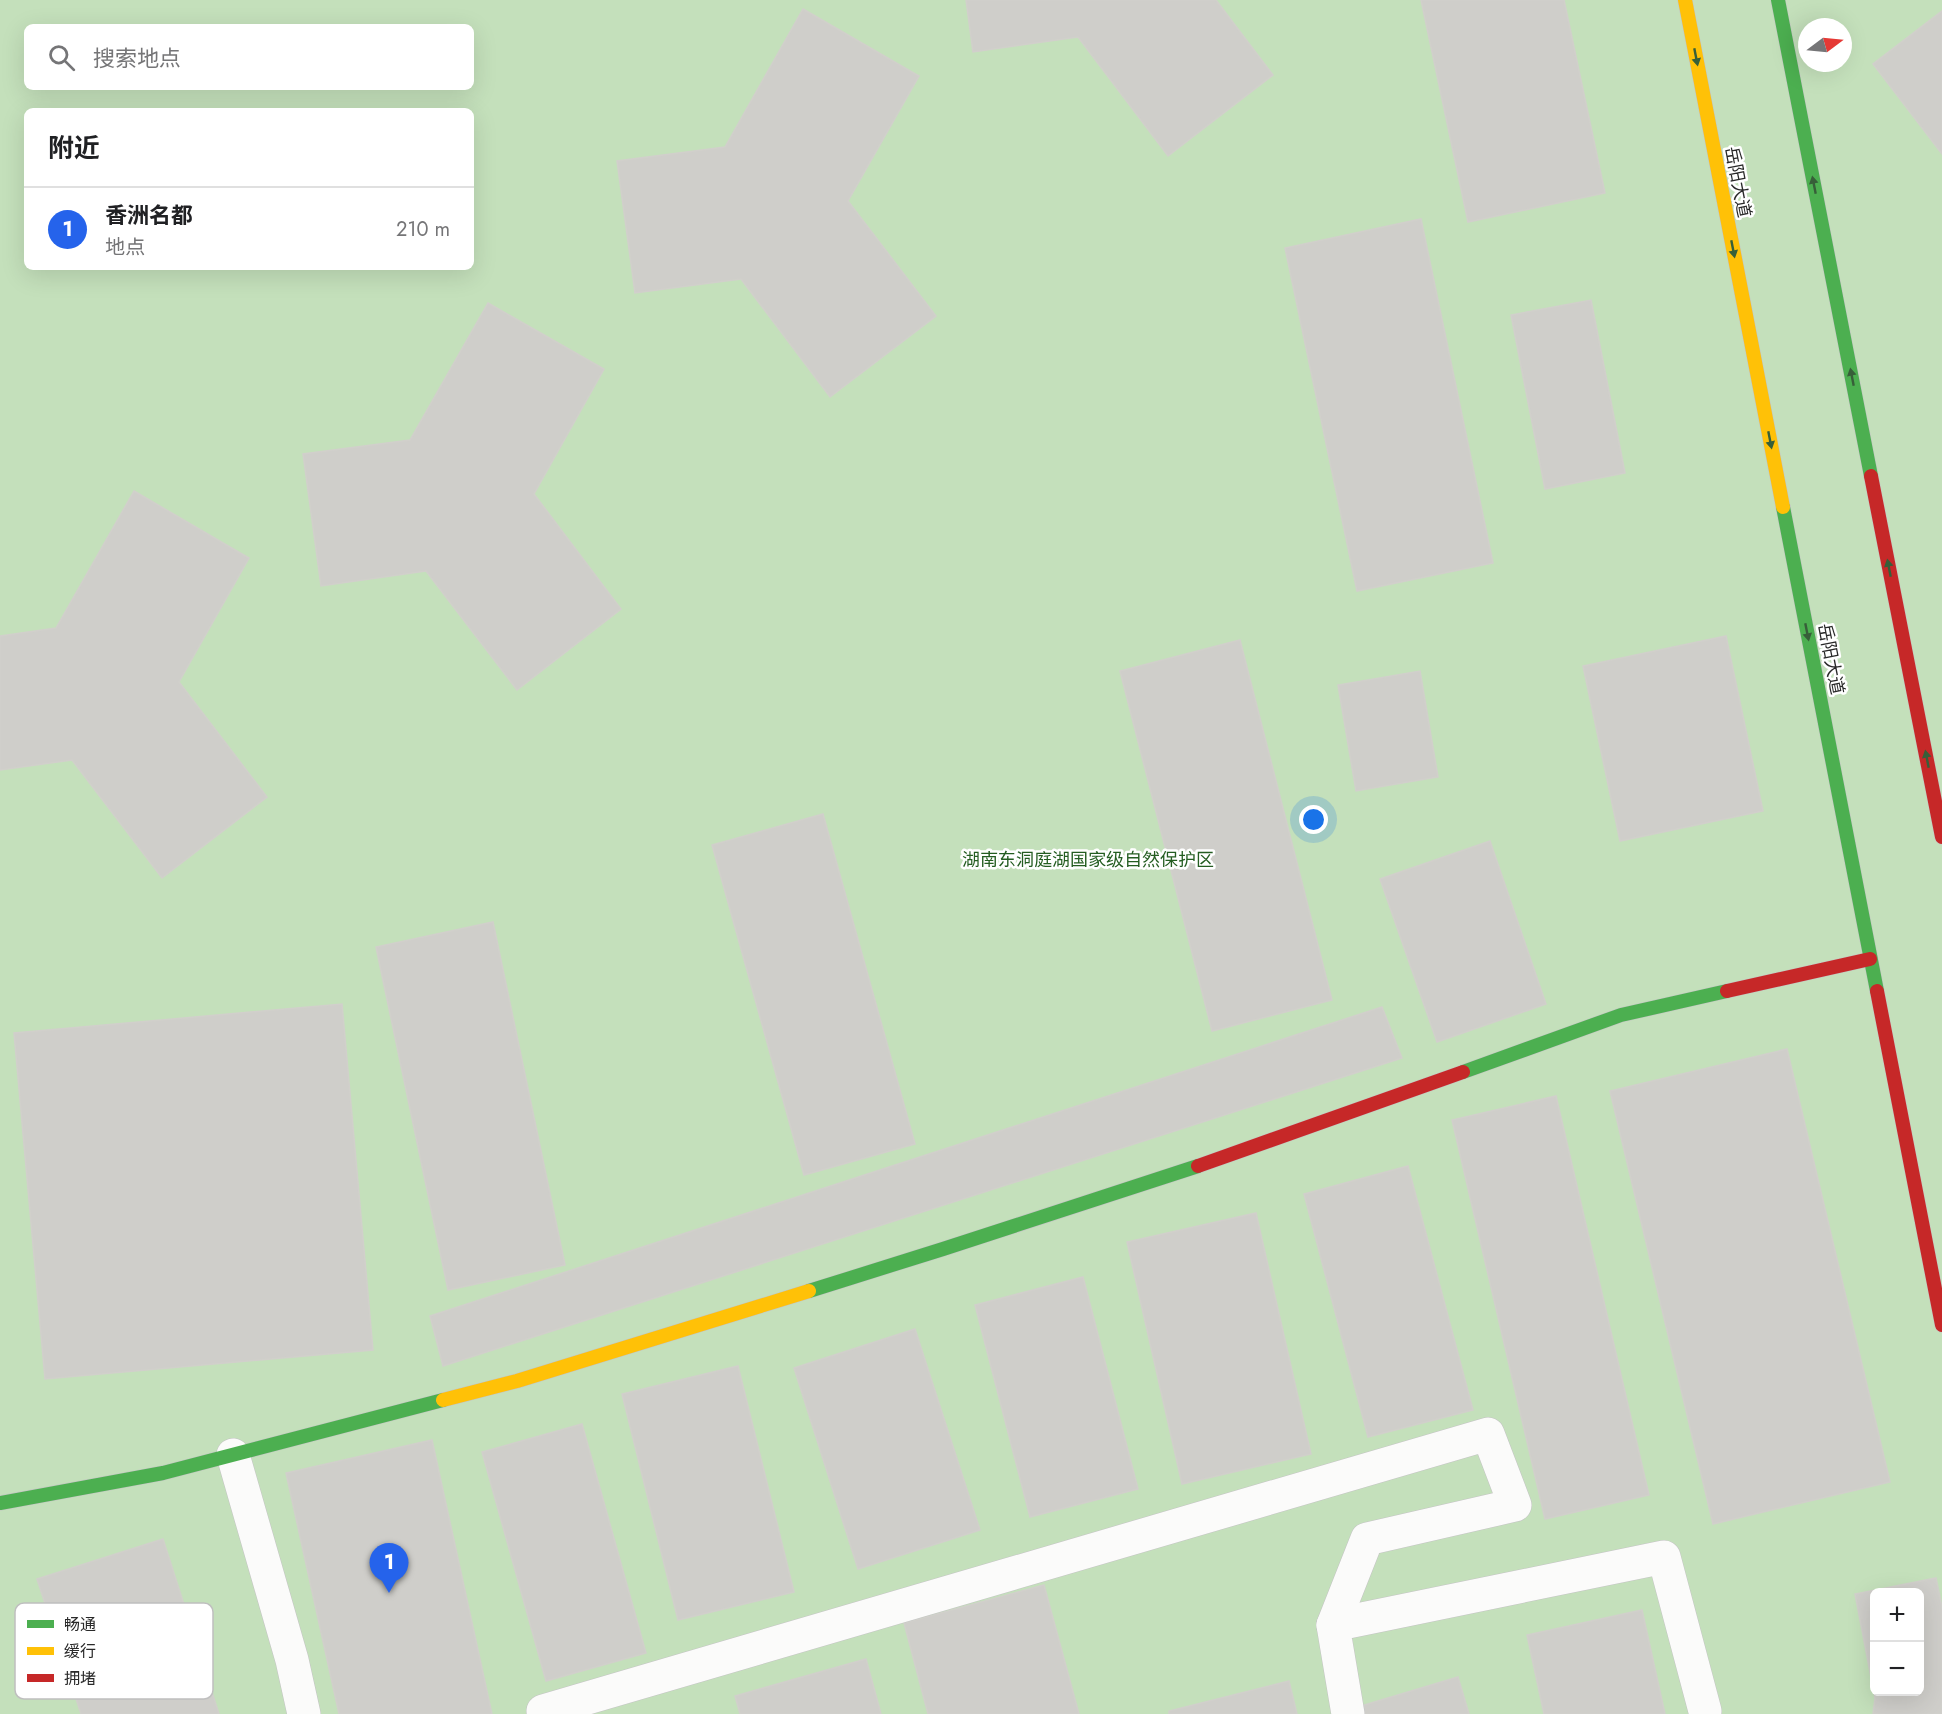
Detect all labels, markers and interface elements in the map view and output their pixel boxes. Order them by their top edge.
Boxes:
north arrow [1798,18,1852,72]
search box [24,24,474,90]
icon: search [45,41,78,74]
text: 搜索地点 [93,42,181,74]
one-way arrow [1692,48,1701,67]
text: 附近 [48,129,100,167]
street label: 岳阳大道 [1718,144,1758,220]
one-way arrow [1809,176,1818,195]
text: 香洲名都 [105,199,193,231]
text: 1 [62,215,73,244]
text: 210 m [396,215,450,244]
text: 地点 [105,233,145,262]
one-way arrow [1729,240,1738,259]
one-way arrow [1847,367,1856,386]
one-way arrow [1766,431,1775,450]
one-way arrow [1884,558,1893,577]
street label: 岳阳大道 [1811,621,1851,697]
one-way arrow [1803,622,1812,641]
one-way arrow [1922,750,1931,769]
your location [1299,805,1328,834]
park label: 湖南东洞庭湖国家级自然保护区 [962,847,1214,873]
pin: 1 [370,1544,408,1593]
map controls [1870,1588,1924,1696]
button: + [1870,1588,1924,1642]
legend [15,1603,213,1699]
text: 畅通 [64,1613,96,1636]
text: 缓行 [64,1640,96,1663]
button: − [1870,1642,1924,1696]
text: 拥堵 [64,1667,96,1690]

